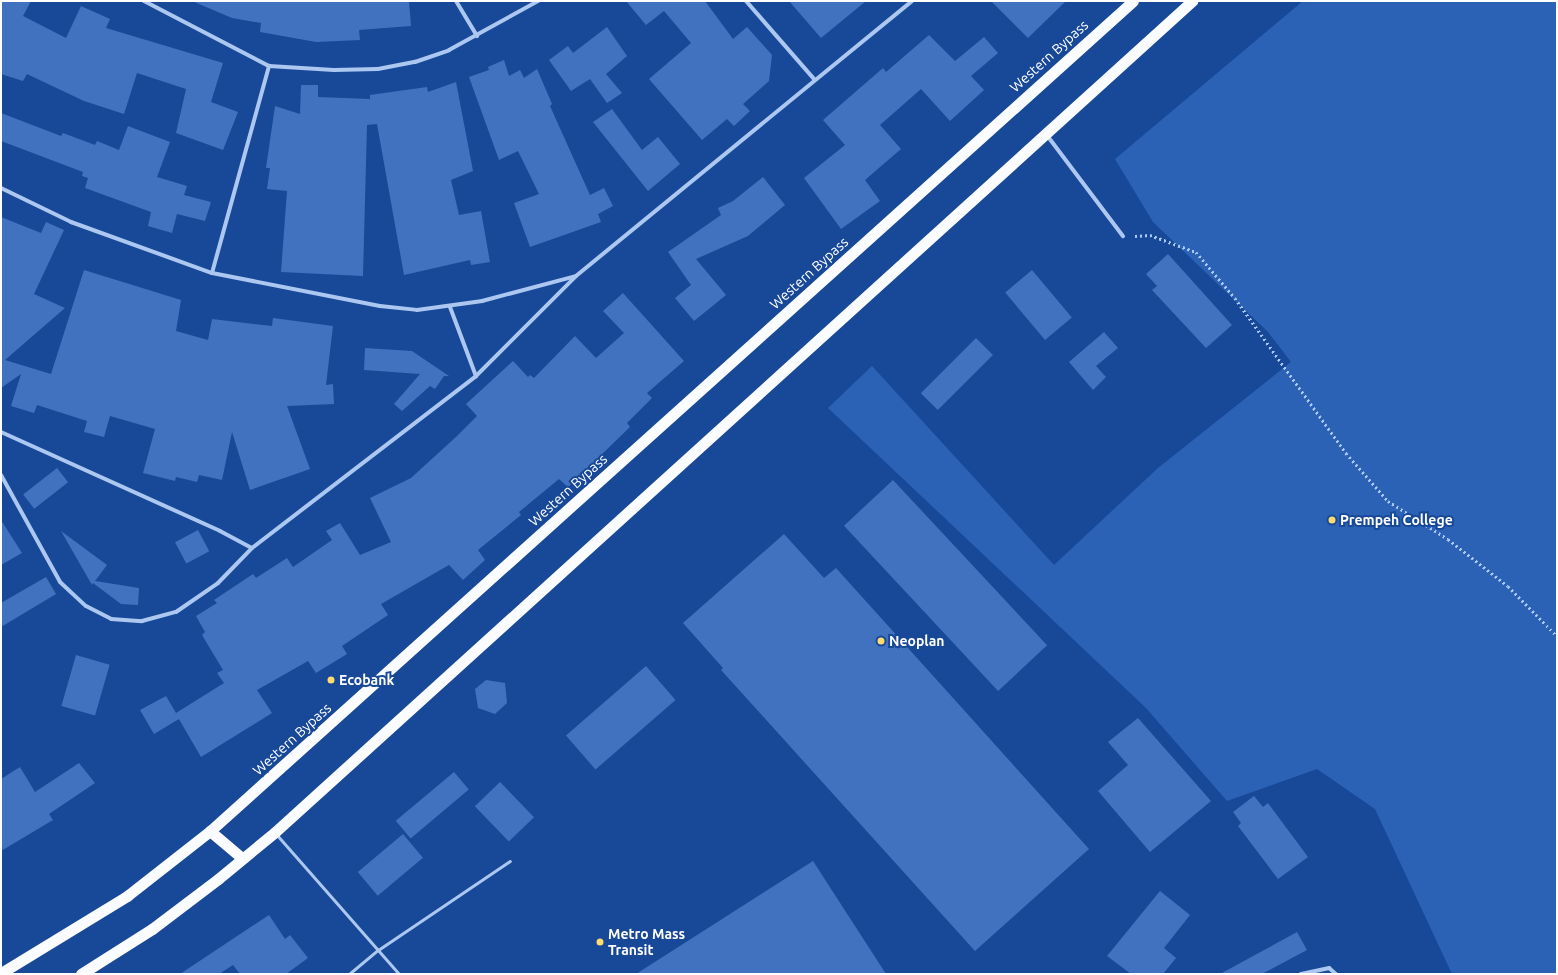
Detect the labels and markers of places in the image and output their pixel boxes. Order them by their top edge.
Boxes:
place label: Prempeh College [1340,512,1453,528]
marker: Prempeh College [1327,515,1337,525]
place label: Neoplan [889,633,945,649]
marker: Neoplan [876,636,886,646]
place label: Ecobank [339,672,394,688]
marker: Ecobank [326,675,336,685]
place label: Metro Mass Transit [608,926,685,958]
marker: Metro Mass Transit [595,937,605,947]

